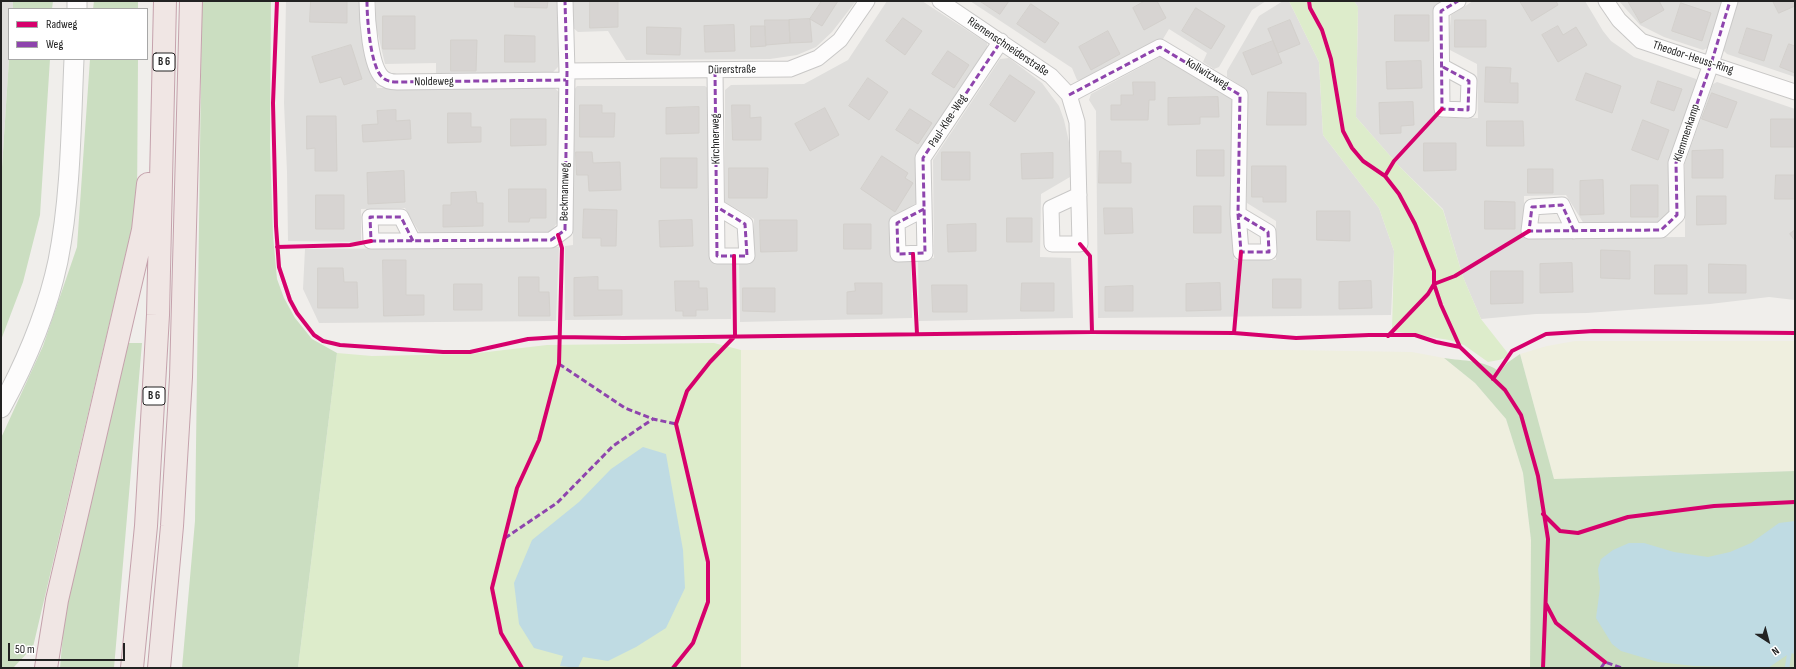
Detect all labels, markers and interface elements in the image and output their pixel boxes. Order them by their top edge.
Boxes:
legend [8,8,148,60]
street label: Riemenschneiderstraße [964,14,1052,80]
text: Radweg [46,17,77,32]
text: Weg [46,37,63,52]
street label: Theodor-Heuss-Ring [1651,38,1735,78]
road number: B 6 [153,53,175,71]
street label: Kollwitzweg [1183,55,1231,93]
street label: Dürerstraße [708,62,756,78]
street label: Noldeweg [414,74,454,90]
street label: Paul-Klee-Weg [926,92,970,150]
street label: Klemmenkamp [1671,102,1703,164]
street label: Kirchnerweg [708,113,724,165]
street label: Beckmannweg [557,163,573,221]
road number: B 6 [143,387,165,405]
north arrow [1748,621,1788,661]
scale bar [10,635,127,661]
text: 50 m [15,642,35,657]
text: N [1769,644,1782,658]

